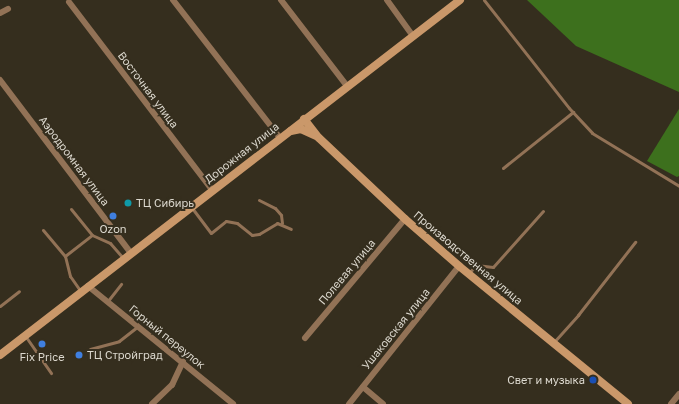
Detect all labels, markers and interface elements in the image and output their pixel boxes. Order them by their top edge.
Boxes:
street label: Восточная улица [115,49,181,131]
street label: Аэродромная улица [36,114,112,208]
street label: Дорожная улица [202,120,282,186]
place label: ТЦ Сибирь [136,196,194,210]
marker: ТЦ Сибирь [123,198,133,208]
street label: Производственная улица [411,208,525,308]
marker: Ozon [108,211,118,221]
place label: Ozon [99,222,127,236]
street label: Полевая улица [316,237,378,307]
street label: Ушаковская улица [359,286,433,372]
street label: Горный переулок [126,302,208,372]
marker: Fix Price [37,339,47,349]
place label: ТЦ Стройград [87,348,163,362]
place label: Fix Price [19,350,65,364]
marker: ТЦ Стройград [74,350,84,360]
place label: Свет и музыка [507,373,585,387]
marker: Свет и музыка [588,375,598,385]

